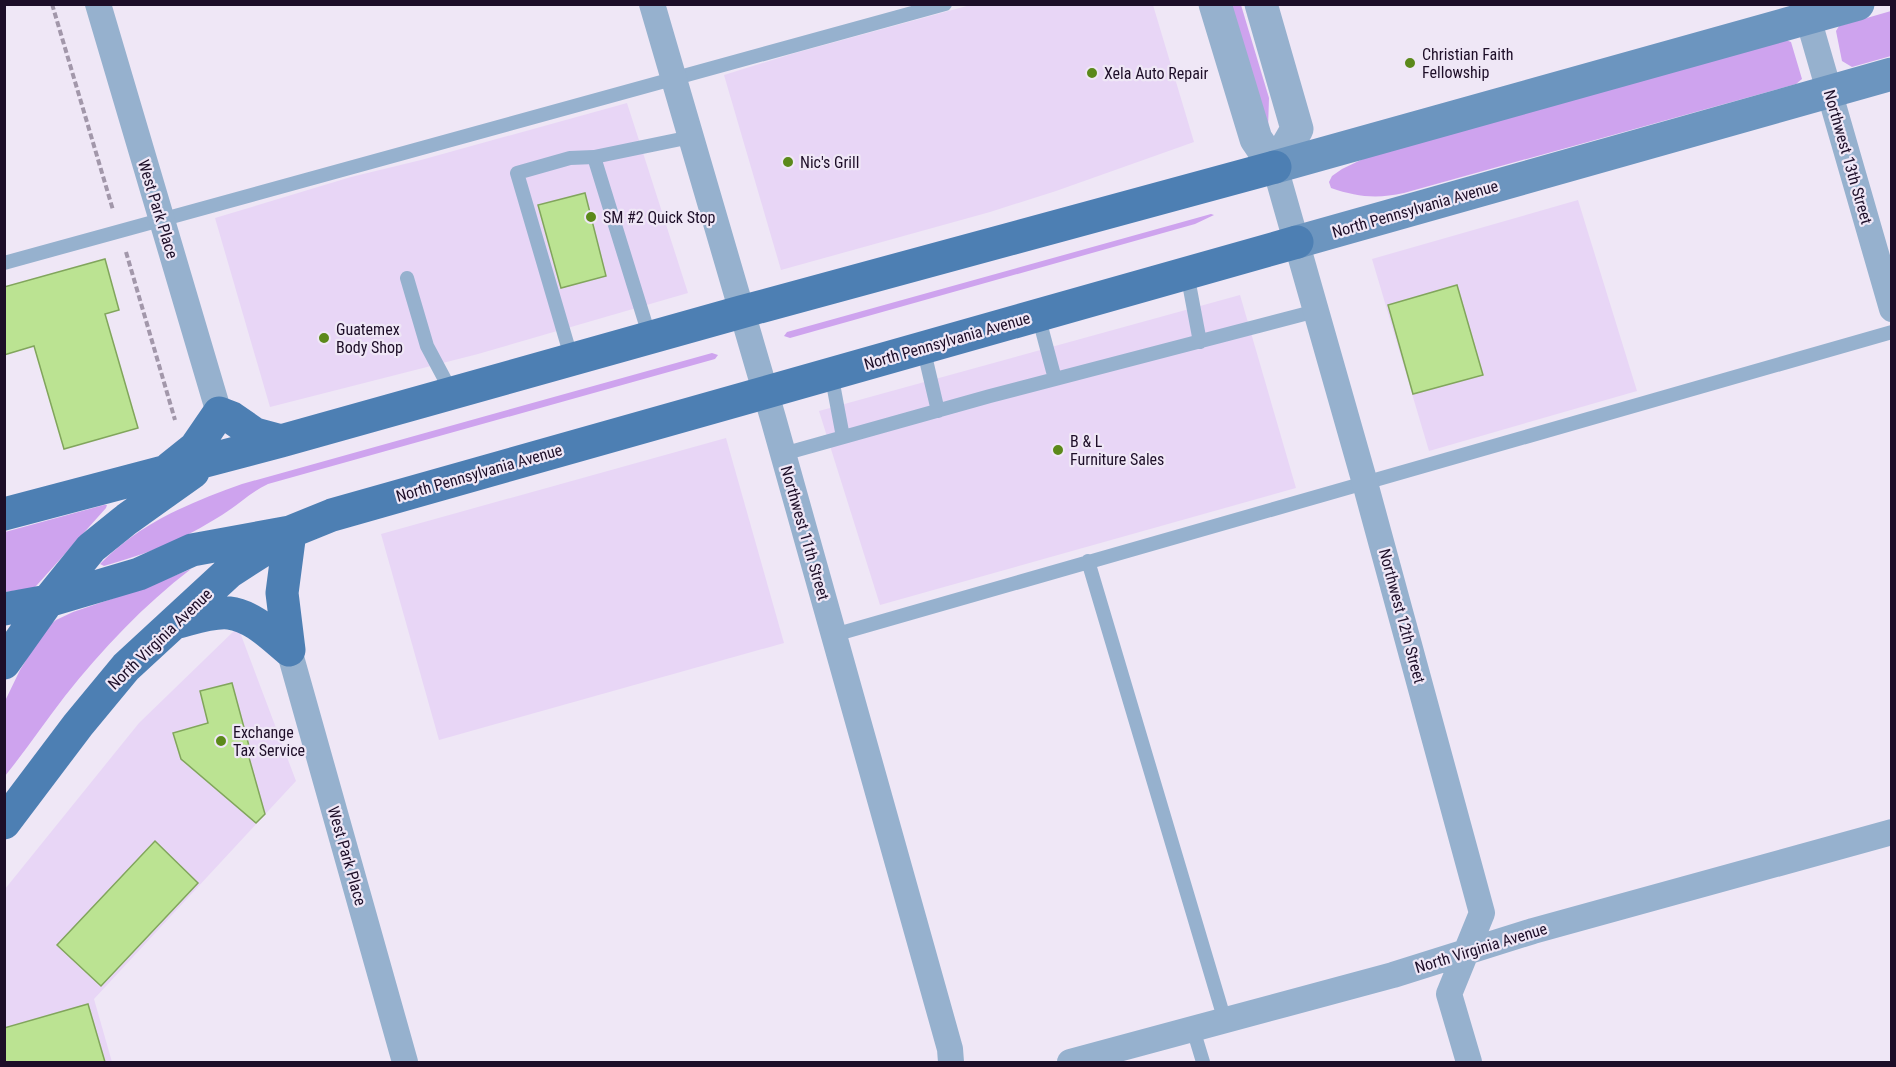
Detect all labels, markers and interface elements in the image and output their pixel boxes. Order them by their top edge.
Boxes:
place label: Christian Faith Fellowship [1422,45,1513,82]
marker: Christian Faith Fellowship [1403,56,1417,70]
place label: Xela Auto Repair [1104,64,1209,83]
marker: Xela Auto Repair [1085,66,1099,80]
street label: Northwest 13th Street [1820,88,1876,227]
place label: Nic's Grill [800,153,859,172]
marker: Nic's Grill [781,155,795,169]
street label: West Park Place [134,157,182,261]
street label: North Pennsylvania Avenue [1330,176,1500,242]
place label: SM #2 Quick Stop [603,208,716,227]
marker: SM #2 Quick Stop [584,210,598,224]
street label: North Pennsylvania Avenue [862,308,1032,374]
place label: Guatemex Body Shop [336,320,403,357]
marker: Guatemex Body Shop [317,331,331,345]
place label: B & L Furniture Sales [1070,432,1164,469]
street label: North Pennsylvania Avenue [394,440,564,506]
marker: B & L Furniture Sales [1051,443,1065,457]
street label: Northwest 11th Street [777,464,833,603]
street label: Northwest 12th Street [1375,547,1429,686]
street label: North Virginia Avenue [104,585,216,693]
place label: Exchange Tax Service [233,723,305,760]
marker: Exchange Tax Service [214,734,228,748]
street label: West Park Place [324,804,370,908]
street label: North Virginia Avenue [1413,919,1549,977]

